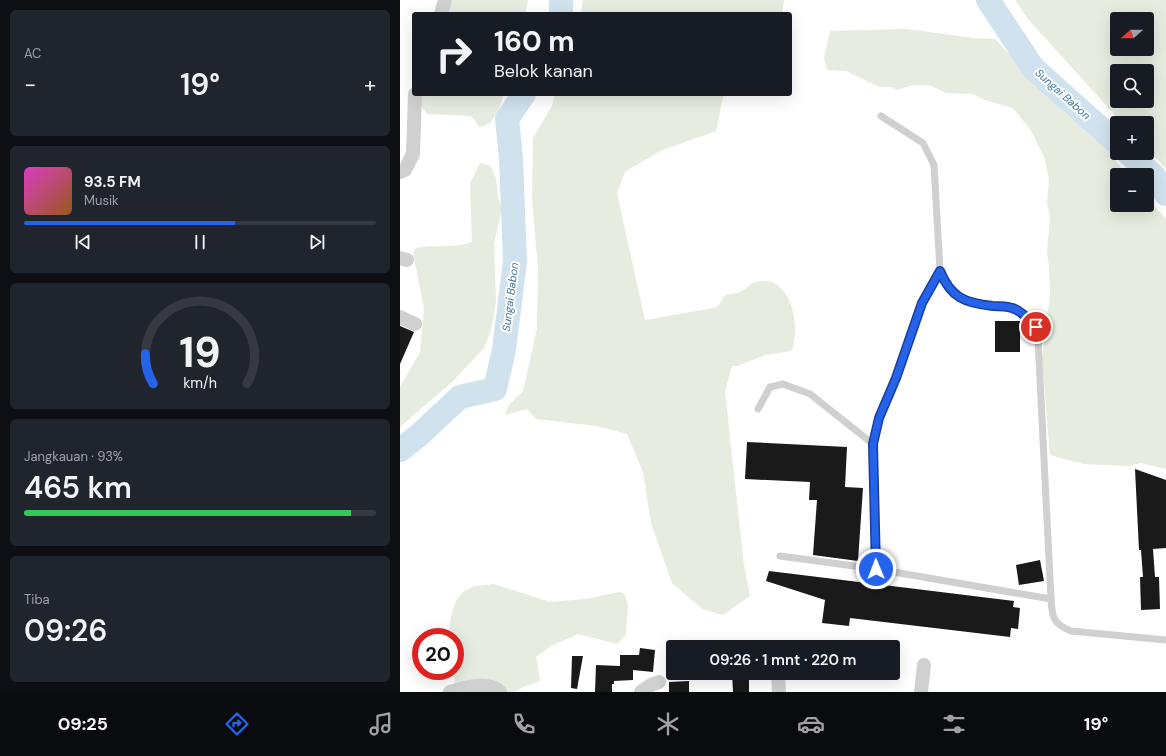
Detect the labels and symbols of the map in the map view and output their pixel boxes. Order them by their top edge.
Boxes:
north arrow [1110,12,1154,56]
water label: Sungai Babon [1033,66,1093,122]
water label: Sungai Babon [499,262,521,332]
pin [1019,310,1053,344]
position arrow [855,548,897,590]
speed limit sign: 20 [412,628,464,680]

